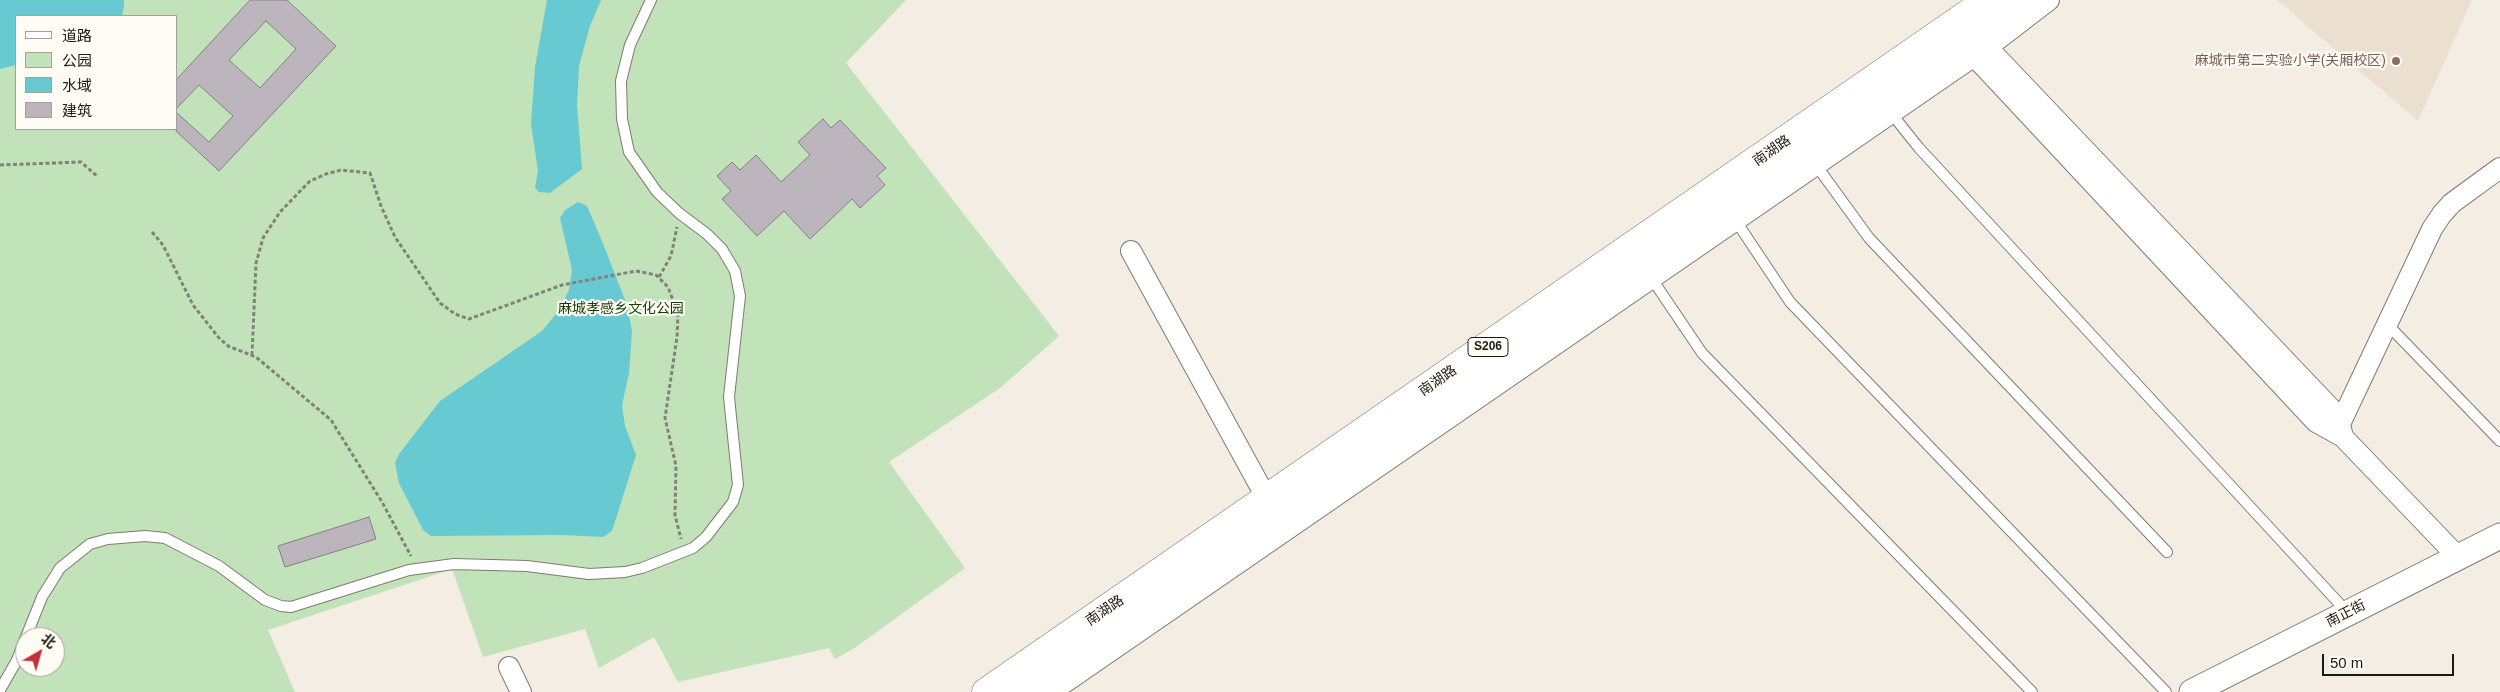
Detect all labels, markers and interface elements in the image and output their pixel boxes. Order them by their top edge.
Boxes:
legend [15,15,178,130]
text: 道路 [62,27,92,44]
text: 公园 [62,52,92,69]
place label: 麻城市第二实验小学(关厢校区) [2195,53,2386,69]
marker: 麻城市第二实验小学(关厢校区) [2390,55,2402,67]
text: 水域 [62,77,92,94]
text: 建筑 [62,102,92,119]
street label: 南湖路 [1750,132,1794,170]
park label: 麻城孝感乡文化公园 [558,301,684,317]
road number: S206 [1468,338,1508,357]
street label: 南湖路 [1416,362,1460,400]
street label: 南湖路 [1083,592,1127,630]
street label: 南正街 [2323,597,2369,631]
north arrow [15,627,65,677]
text: 北 [38,630,59,652]
scale bar [2325,644,2458,676]
text: 50 m [2330,654,2363,671]

